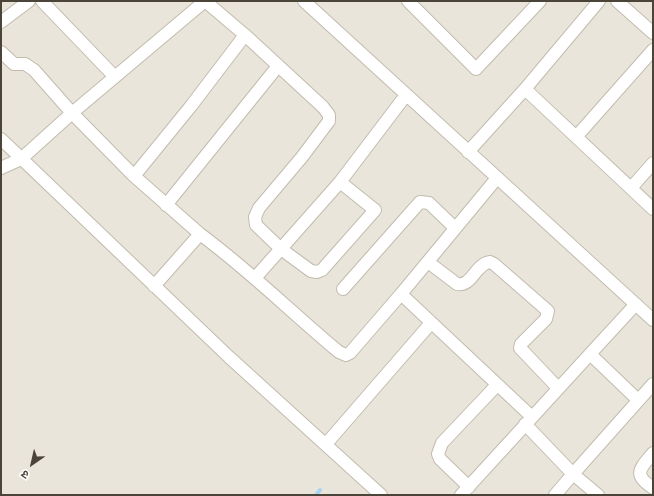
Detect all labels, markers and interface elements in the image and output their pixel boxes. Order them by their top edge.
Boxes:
north arrow [12,444,52,484]
text: उ [18,466,32,482]

